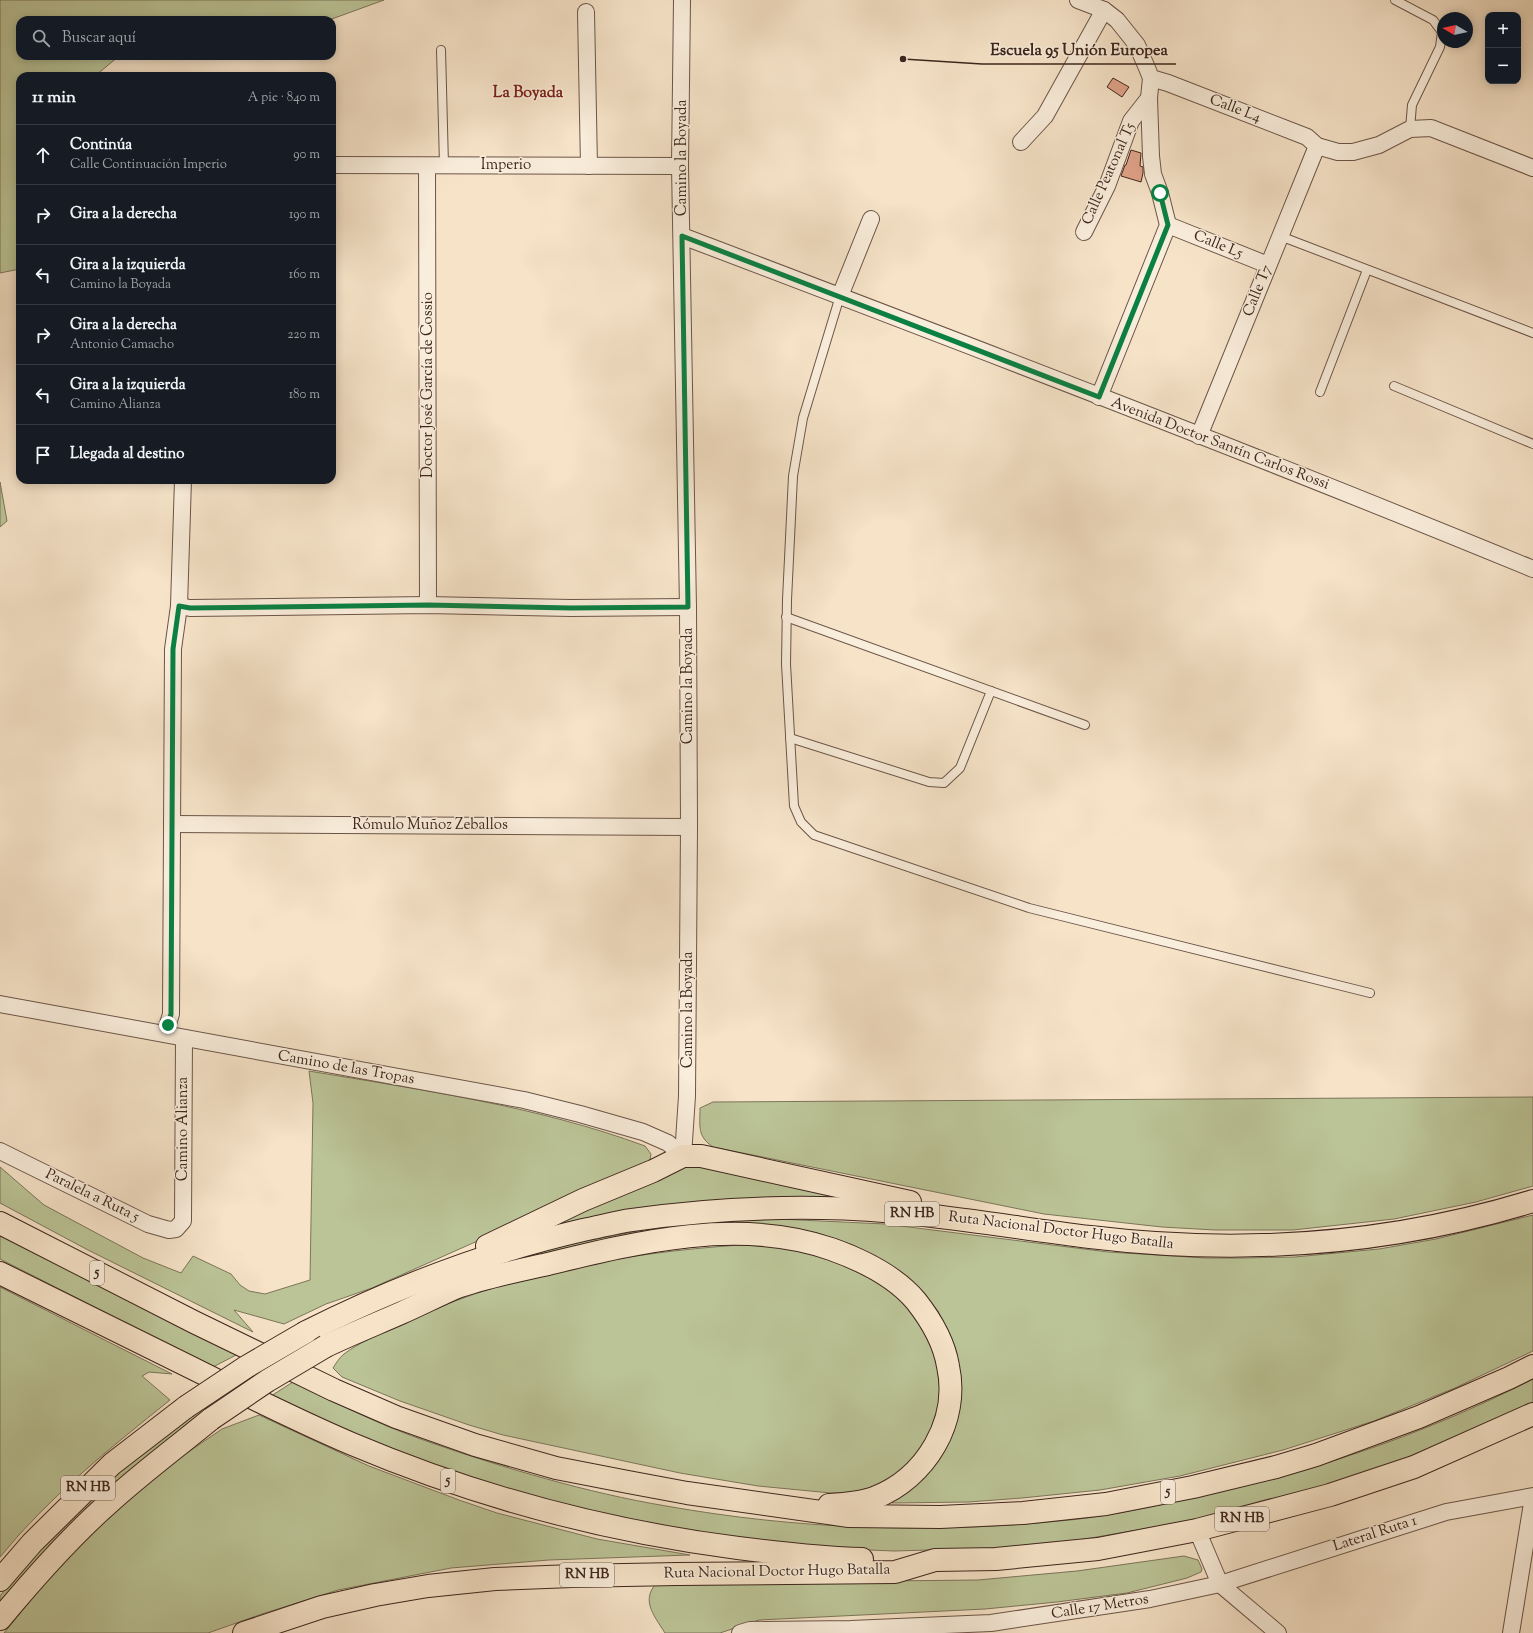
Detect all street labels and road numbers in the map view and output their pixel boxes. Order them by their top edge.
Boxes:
street label: Calle L4 [1206,90,1264,129]
street label: Camino la Boyada [672,100,693,216]
street label: Calle Peatonal T5 [1077,120,1141,228]
street label: Imperio [481,155,531,176]
street label: Calle L5 [1190,226,1246,264]
street label: Calle T7 [1238,262,1278,320]
street label: Doctor José García de Cossio [418,292,439,478]
street label: Avenida Doctor Santín Carlos Rossi [1108,393,1332,495]
street label: Camino la Boyada [678,628,699,744]
street label: Rómulo Muñoz Zeballos [352,815,508,836]
street label: Camino la Boyada [678,952,699,1068]
street label: Camino de las Tropas [276,1046,416,1090]
street label: Camino Alianza [173,1077,194,1181]
street label: Paralela a Ruta 5 [41,1164,143,1228]
road number: RN HB [885,1202,939,1226]
street label: Ruta Nacional Doctor Hugo Batalla [947,1207,1175,1255]
road number: 5 [90,1261,104,1285]
road number: 5 [441,1469,455,1493]
road number: RN HB [61,1476,115,1500]
road number: 5 [1161,1480,1175,1504]
road number: RN HB [1215,1507,1269,1531]
street label: Lateral Ruta 1 [1330,1511,1420,1557]
street label: Ruta Nacional Doctor Hugo Batalla [663,1560,891,1584]
road number: RN HB [560,1563,614,1587]
street label: Calle 17 Metros [1050,1589,1150,1625]

